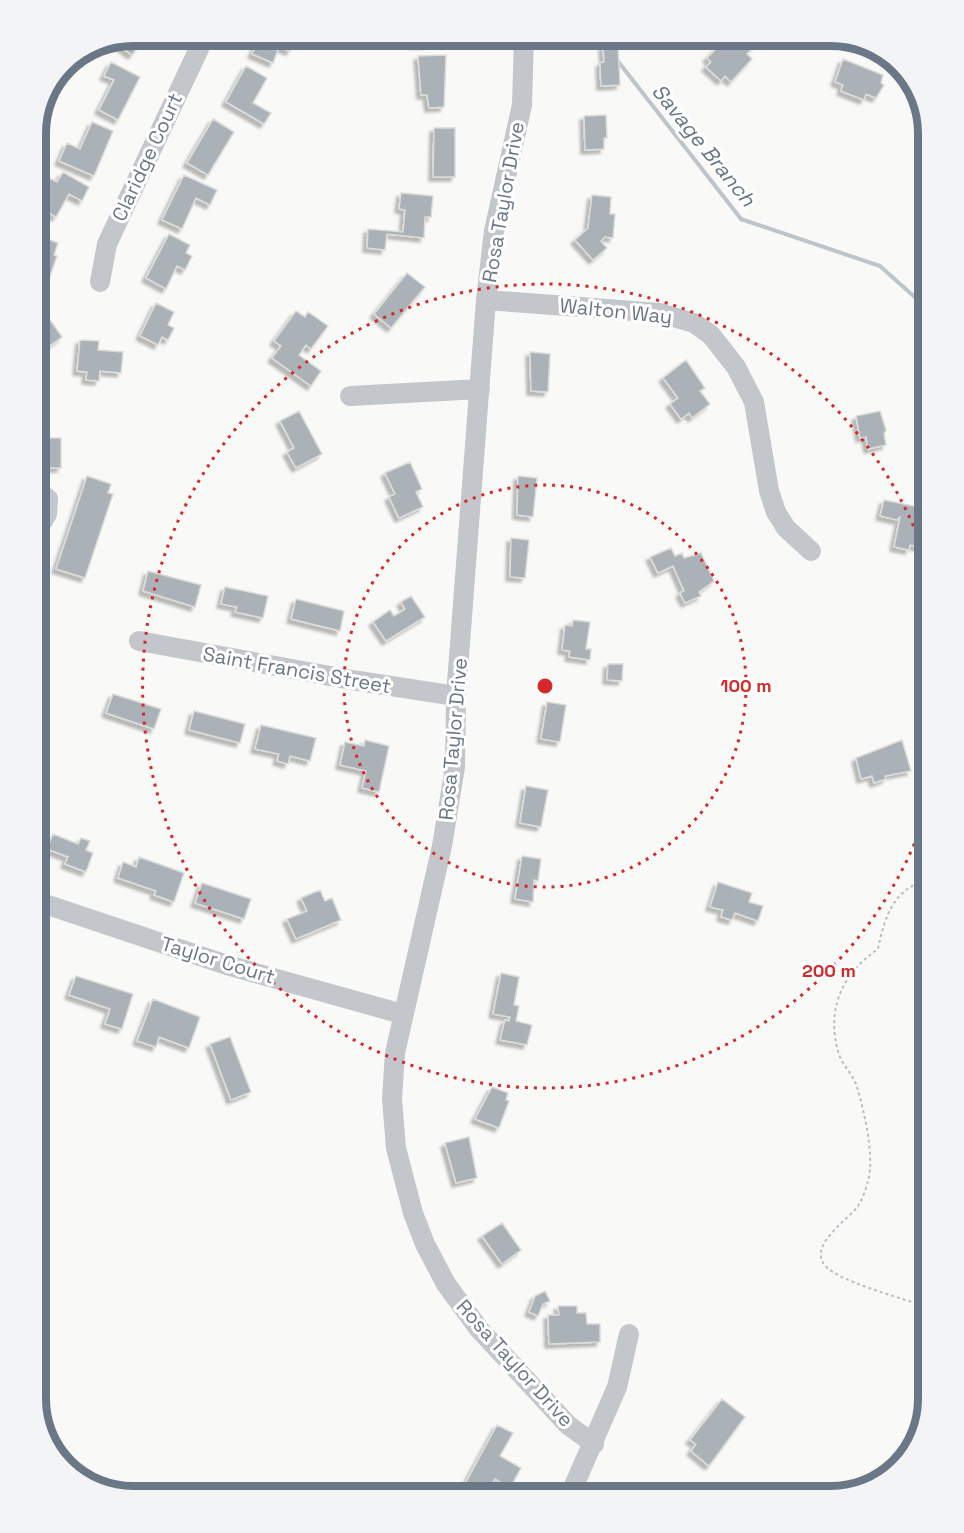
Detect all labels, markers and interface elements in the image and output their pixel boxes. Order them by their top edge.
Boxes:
water label: Savage Branch [646,78,762,213]
street label: Claridge Court [106,89,188,225]
street label: Rosa Taylor Drive [476,120,530,284]
street label: Walton Way [558,292,674,330]
street label: Saint Francis Street [201,641,393,699]
street label: Rosa Taylor Drive [433,657,473,821]
text: 100 m [720,674,772,697]
centre of rings [535,676,555,696]
street label: Taylor Court [158,930,278,990]
text: 200 m [802,959,856,982]
street label: Rosa Taylor Drive [451,1294,579,1432]

